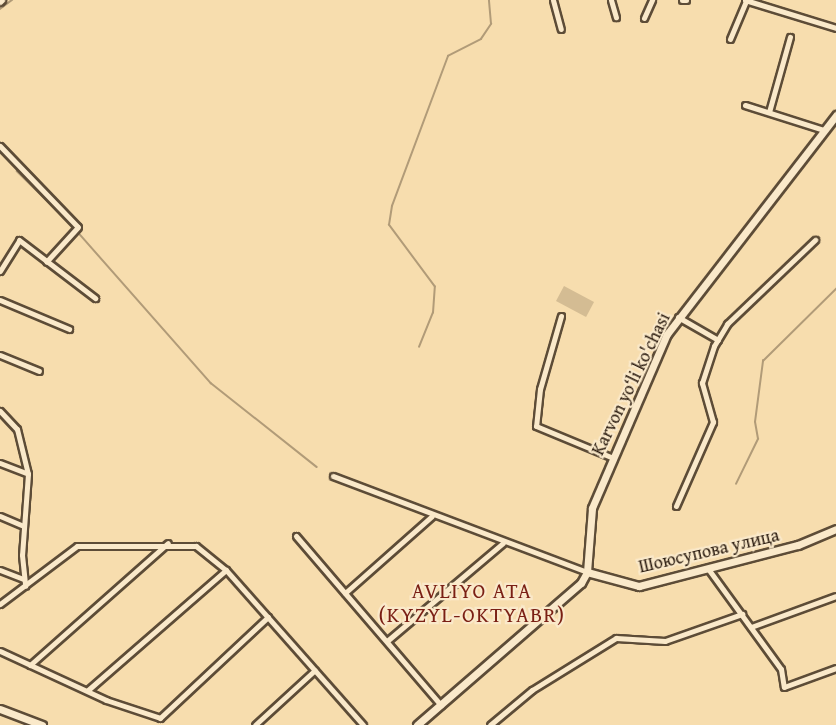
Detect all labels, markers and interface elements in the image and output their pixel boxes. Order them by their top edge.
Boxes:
street label: Karvon yo‘li ko'chasi [587,309,675,459]
street label: Шоюсупова улица [637,524,781,578]
district label: AVLIYO ATA (KYZYL-OKTYABR) [379,578,565,628]

